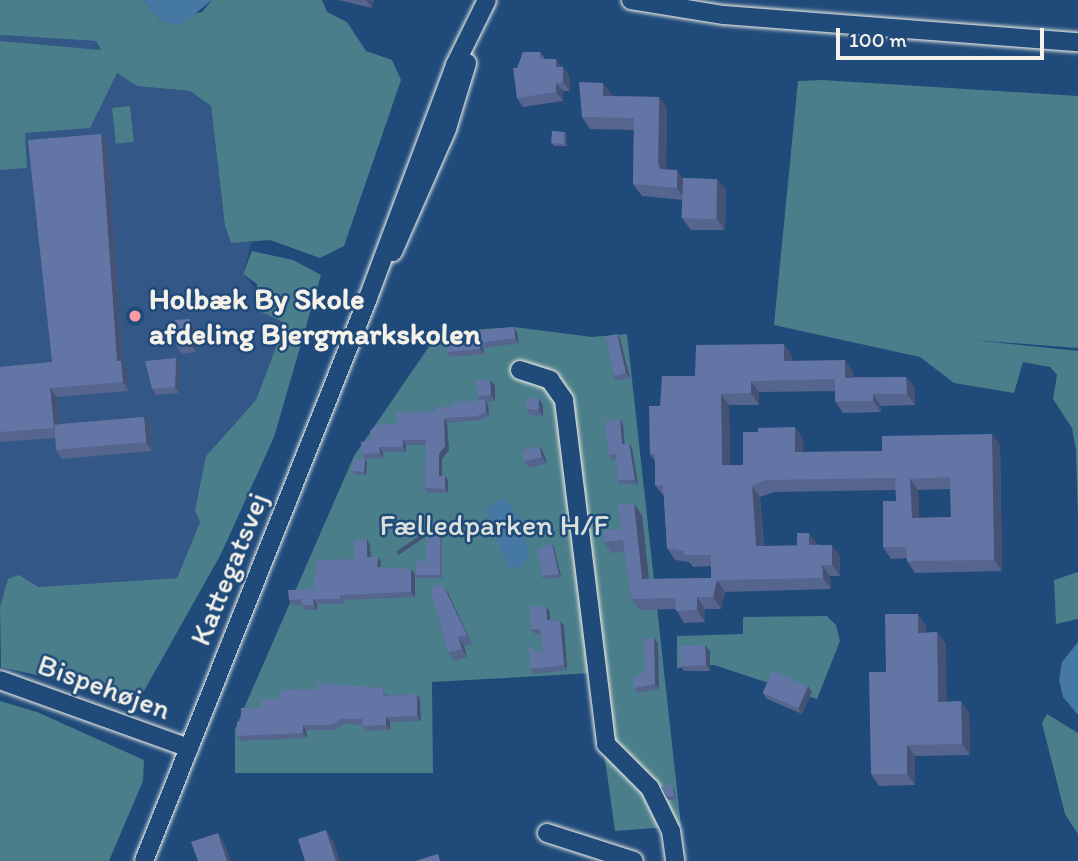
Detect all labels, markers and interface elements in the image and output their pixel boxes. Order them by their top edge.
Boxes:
scale bar [840,14,1048,58]
text: 100 m [849,27,907,52]
place label: Holbæk By Skole afdeling Bjergmarkskolen [149,281,479,352]
marker: Holbæk By Skole afdeling Bjergmarkskolen [127,308,143,324]
street label: Kattegatsvej [182,487,276,651]
park label: Fælledparken H/F [379,507,609,543]
street label: Bispehøjen [33,646,175,728]

